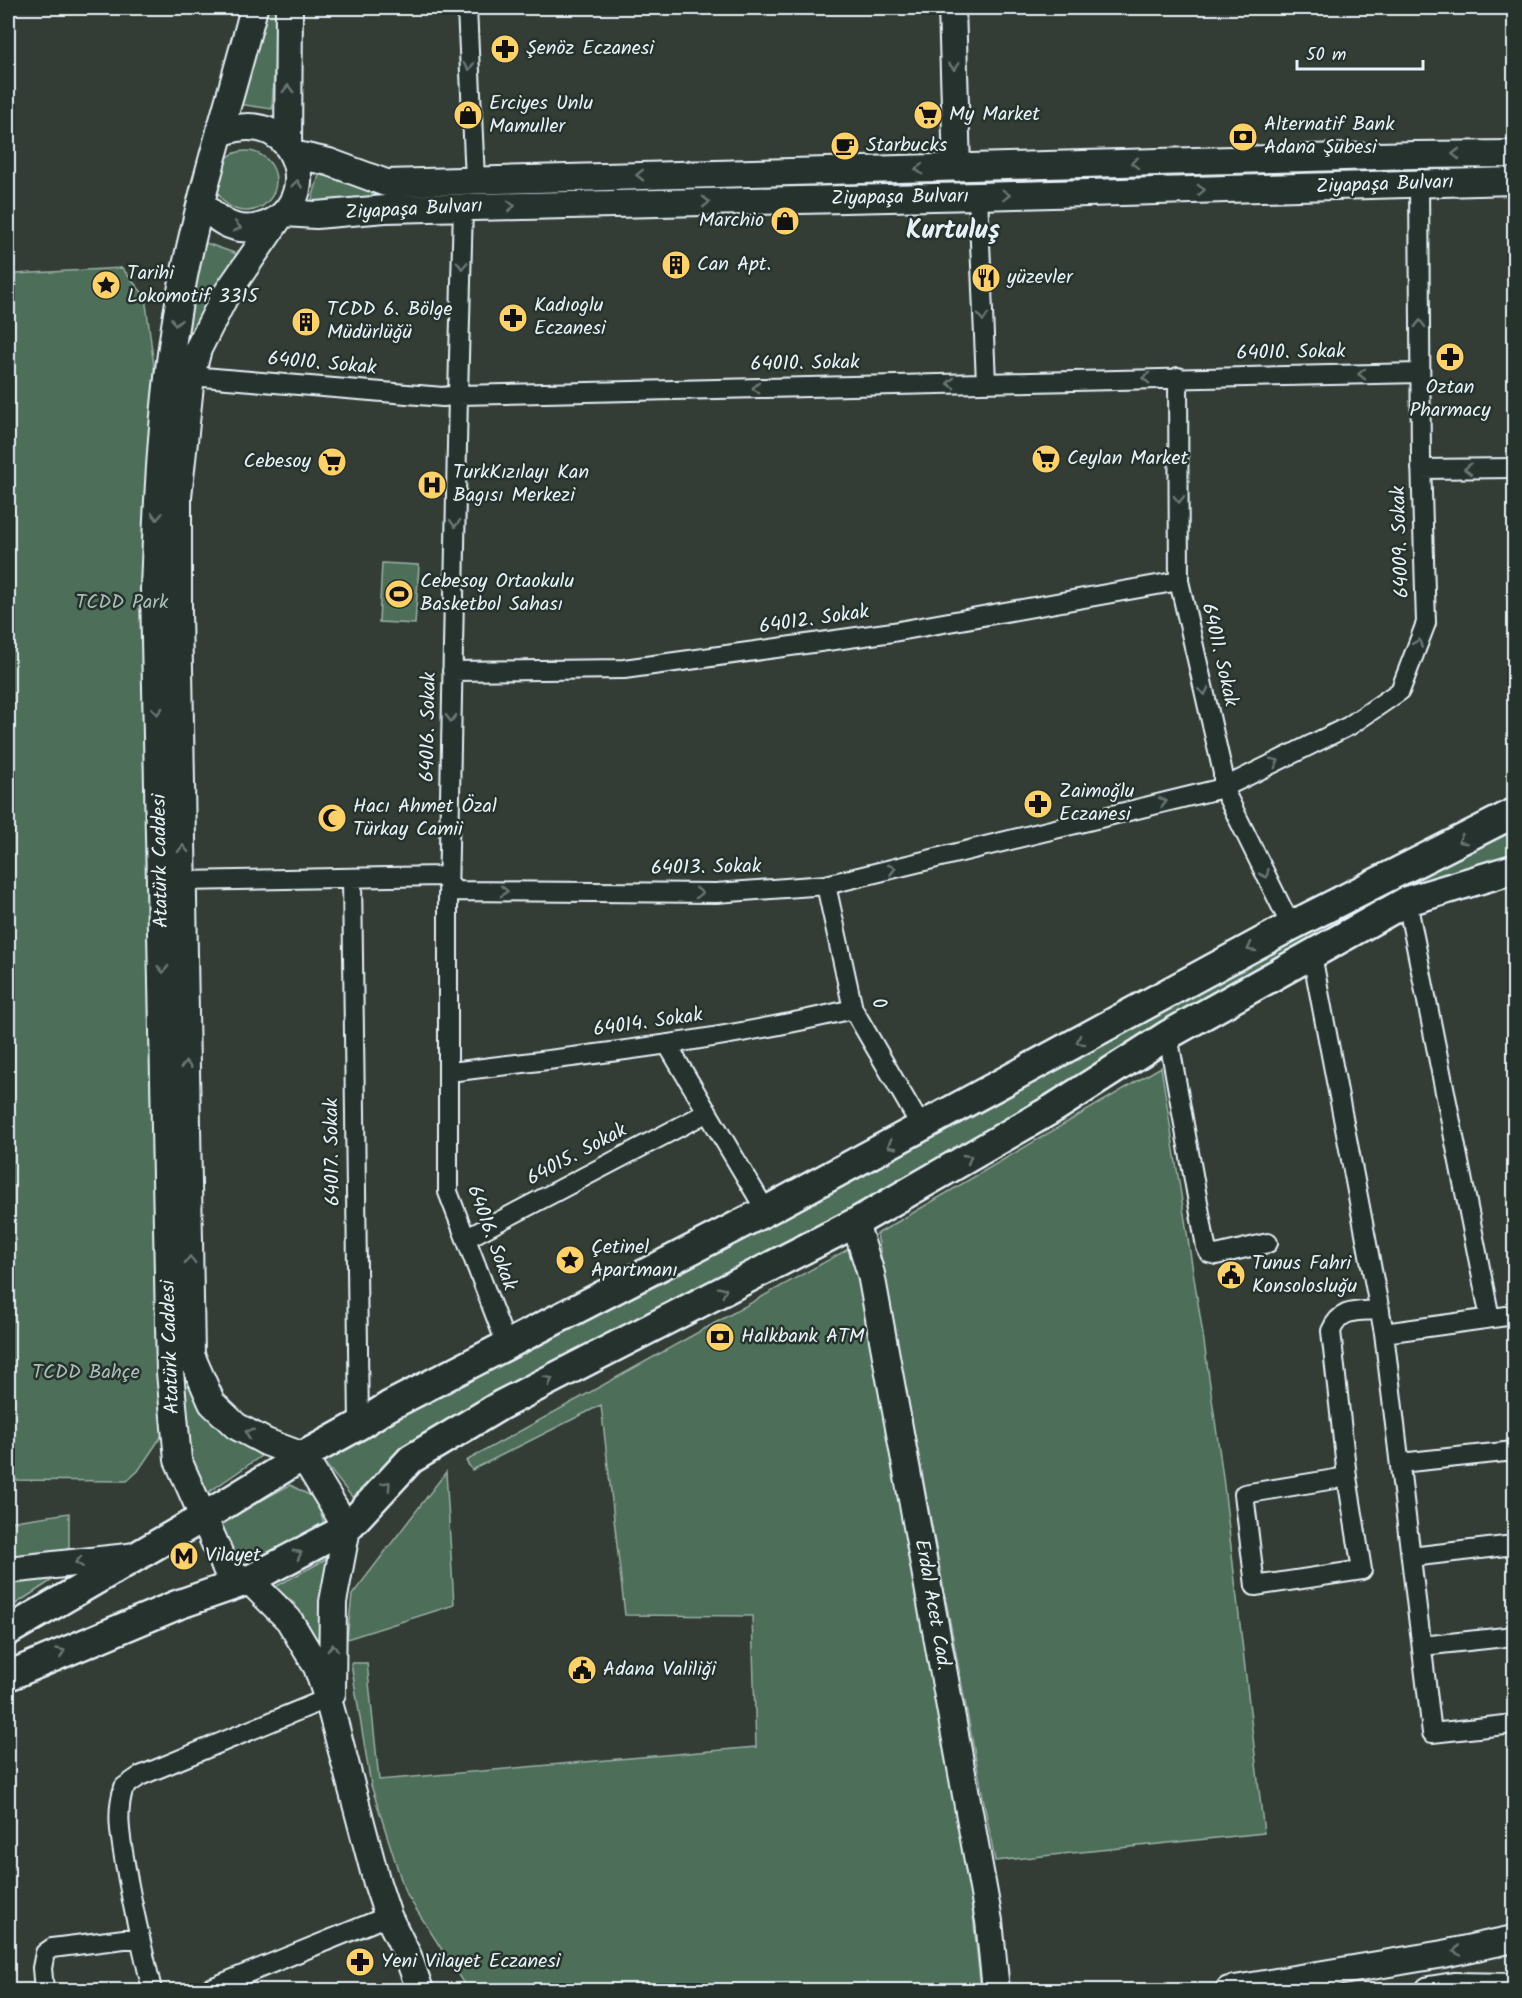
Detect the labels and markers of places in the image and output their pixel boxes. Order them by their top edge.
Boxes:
pharmacy icon: Şenöz Eczanesi [489,33,521,65]
place label: Şenöz Eczanesi [526,33,655,65]
place label: Erciyes Unlu Mamuller [489,88,593,143]
shop icon: Erciyes Unlu Mamuller [452,99,484,131]
supermarket icon: My Market [912,99,944,131]
place label: My Market [949,99,1040,131]
place label: Alternatif Bank Adana Şubesi [1264,109,1395,164]
bank icon: Alternatif Bank Adana Şubesi [1227,121,1259,153]
cafe icon: Starbucks [829,130,861,162]
place label: Starbucks [866,130,948,162]
place label: Marchio [699,205,764,237]
shop icon: Marchio [769,205,801,237]
building icon: Can Apt. [660,249,692,281]
place label: Can Apt. [697,249,771,281]
place label: Tarihi Lokomotif 3315 [127,258,260,313]
restaurant icon: yüzevler [970,262,1002,294]
place label: yüzevler [1006,262,1074,294]
place icon: Tarihi Lokomotif 3315 [90,269,122,301]
place label: Kadıoglu Eczanesi [534,290,607,345]
place label: TCDD 6. Bölge Müdürlüğü [327,294,453,349]
pharmacy icon: Kadıoglu Eczanesi [497,302,529,334]
building icon: TCDD 6. Bölge Müdürlüğü [290,306,322,338]
pharmacy icon: Oztan Pharmacy [1434,341,1466,373]
place label: Oztan Pharmacy [1409,372,1491,427]
supermarket icon: Ceylan Market [1030,443,1062,475]
place label: Ceylan Market [1067,443,1188,475]
place label: Cebesoy [244,446,312,478]
supermarket icon: Cebesoy [316,446,348,478]
place label: TurkKızılayı Kan Bagısı Merkezi [453,457,589,512]
hospital icon: TurkKızılayı Kan Bagısı Merkezi [416,469,448,501]
place label: Cebesoy Ortaokulu Basketbol Sahası [420,566,574,621]
sports icon: Cebesoy Ortaokulu Basketbol Sahası [383,578,415,610]
place label: Zaimoğlu Eczanesi [1059,776,1135,831]
pharmacy icon: Zaimoğlu Eczanesi [1022,788,1054,820]
place label: Hacı Ahmet Özal Türkay Camii [353,791,497,846]
mosque icon: Hacı Ahmet Özal Türkay Camii [316,802,348,834]
place label: Çetinel Apartmanı [591,1232,678,1287]
place icon: Çetinel Apartmanı [554,1244,586,1276]
place label: Tunus Fahri Konsolosluğu [1252,1248,1358,1303]
public building icon: Tunus Fahri Konsolosluğu [1215,1259,1247,1291]
bank icon: Halkbank ATM [704,1321,736,1353]
place label: Halkbank ATM [741,1321,865,1353]
metro station icon: Vilayet [168,1540,200,1572]
place label: Vilayet [205,1540,261,1572]
public building icon: Adana Valiliği [566,1654,598,1686]
place label: Adana Valiliği [603,1654,717,1686]
pharmacy icon: Yeni Vilayet Eczanesi [344,1946,376,1978]
place label: Yeni Vilayet Eczanesi [381,1946,562,1978]

